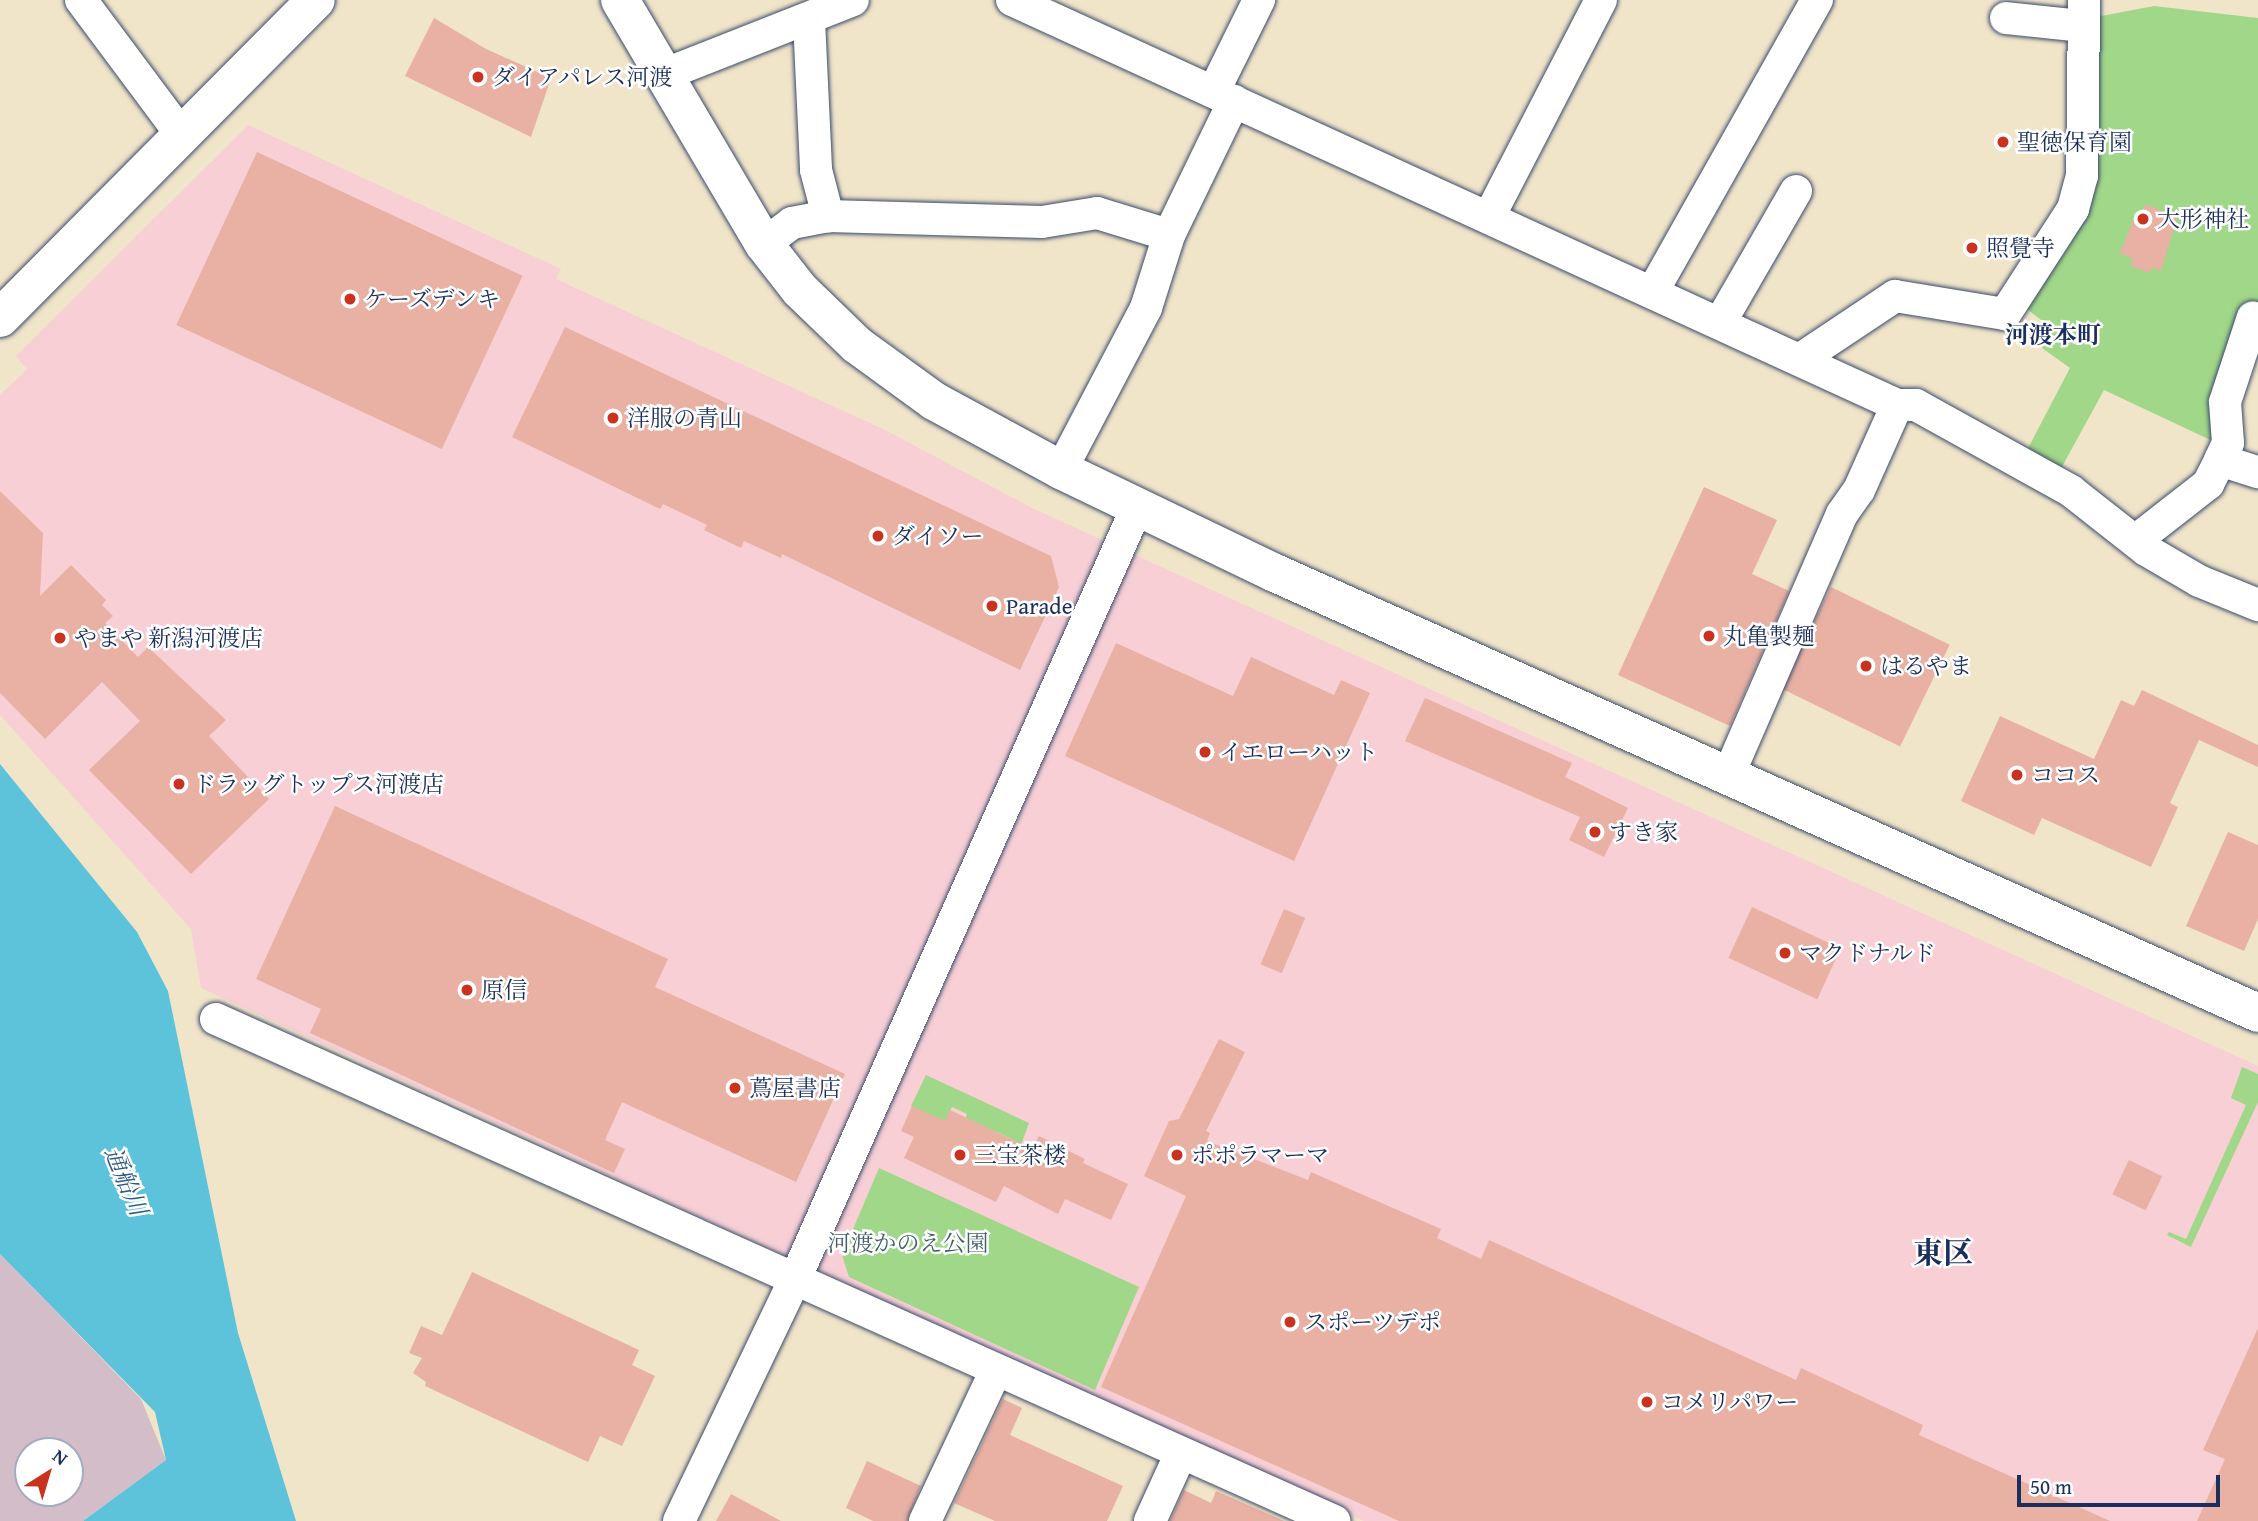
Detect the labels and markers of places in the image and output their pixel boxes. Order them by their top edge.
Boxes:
place label: ダイアパレス河渡 [492,63,676,91]
marker: ダイアパレス河渡 [470,69,486,85]
place label: 聖徳保育園 [2017,128,2132,156]
marker: 聖徳保育園 [1995,134,2011,150]
place label: 大形神社 [2157,205,2249,233]
marker: 大形神社 [2135,211,2151,227]
place label: 照覺寺 [1986,234,2055,262]
marker: 照覺寺 [1964,240,1980,256]
place label: ケーズデンキ [364,285,502,313]
marker: ケーズデンキ [342,291,358,307]
place label: 洋服の青山 [627,404,742,432]
marker: 洋服の青山 [605,410,621,426]
place label: ダイソー [892,522,984,550]
marker: ダイソー [870,528,886,544]
place label: Parade [1006,592,1072,620]
marker: Parade [984,598,1000,614]
place label: 丸亀製麺 [1723,622,1815,650]
place label: やまや 新潟河渡店 [74,624,263,652]
marker: 丸亀製麺 [1701,628,1717,644]
marker: やまや 新潟河渡店 [52,630,68,646]
place label: はるやま [1880,652,1972,680]
marker: はるやま [1858,658,1874,674]
place label: イエローハット [1219,738,1380,766]
marker: イエローハット [1197,744,1213,760]
place label: ココス [2031,761,2100,789]
marker: ココス [2009,767,2025,783]
place label: ドラッグトップス河渡店 [193,770,446,798]
marker: ドラッグトップス河渡店 [171,776,187,792]
place label: すき家 [1609,818,1678,846]
marker: すき家 [1587,824,1603,840]
place label: マクドナルド [1799,939,1937,967]
marker: マクドナルド [1777,945,1793,961]
place label: 原信 [481,976,527,1004]
marker: 原信 [459,982,475,998]
place label: 蔦屋書店 [749,1074,841,1102]
marker: 蔦屋書店 [727,1080,743,1096]
place label: 三宝茶楼 [974,1141,1066,1169]
place label: ポポラマーマ [1191,1141,1329,1169]
marker: 三宝茶楼 [952,1147,968,1163]
marker: ポポラマーマ [1169,1147,1185,1163]
place label: スポーツデポ [1304,1308,1442,1336]
marker: スポーツデポ [1282,1314,1298,1330]
place label: コメリパワー [1661,1388,1799,1416]
marker: コメリパワー [1639,1394,1655,1410]

